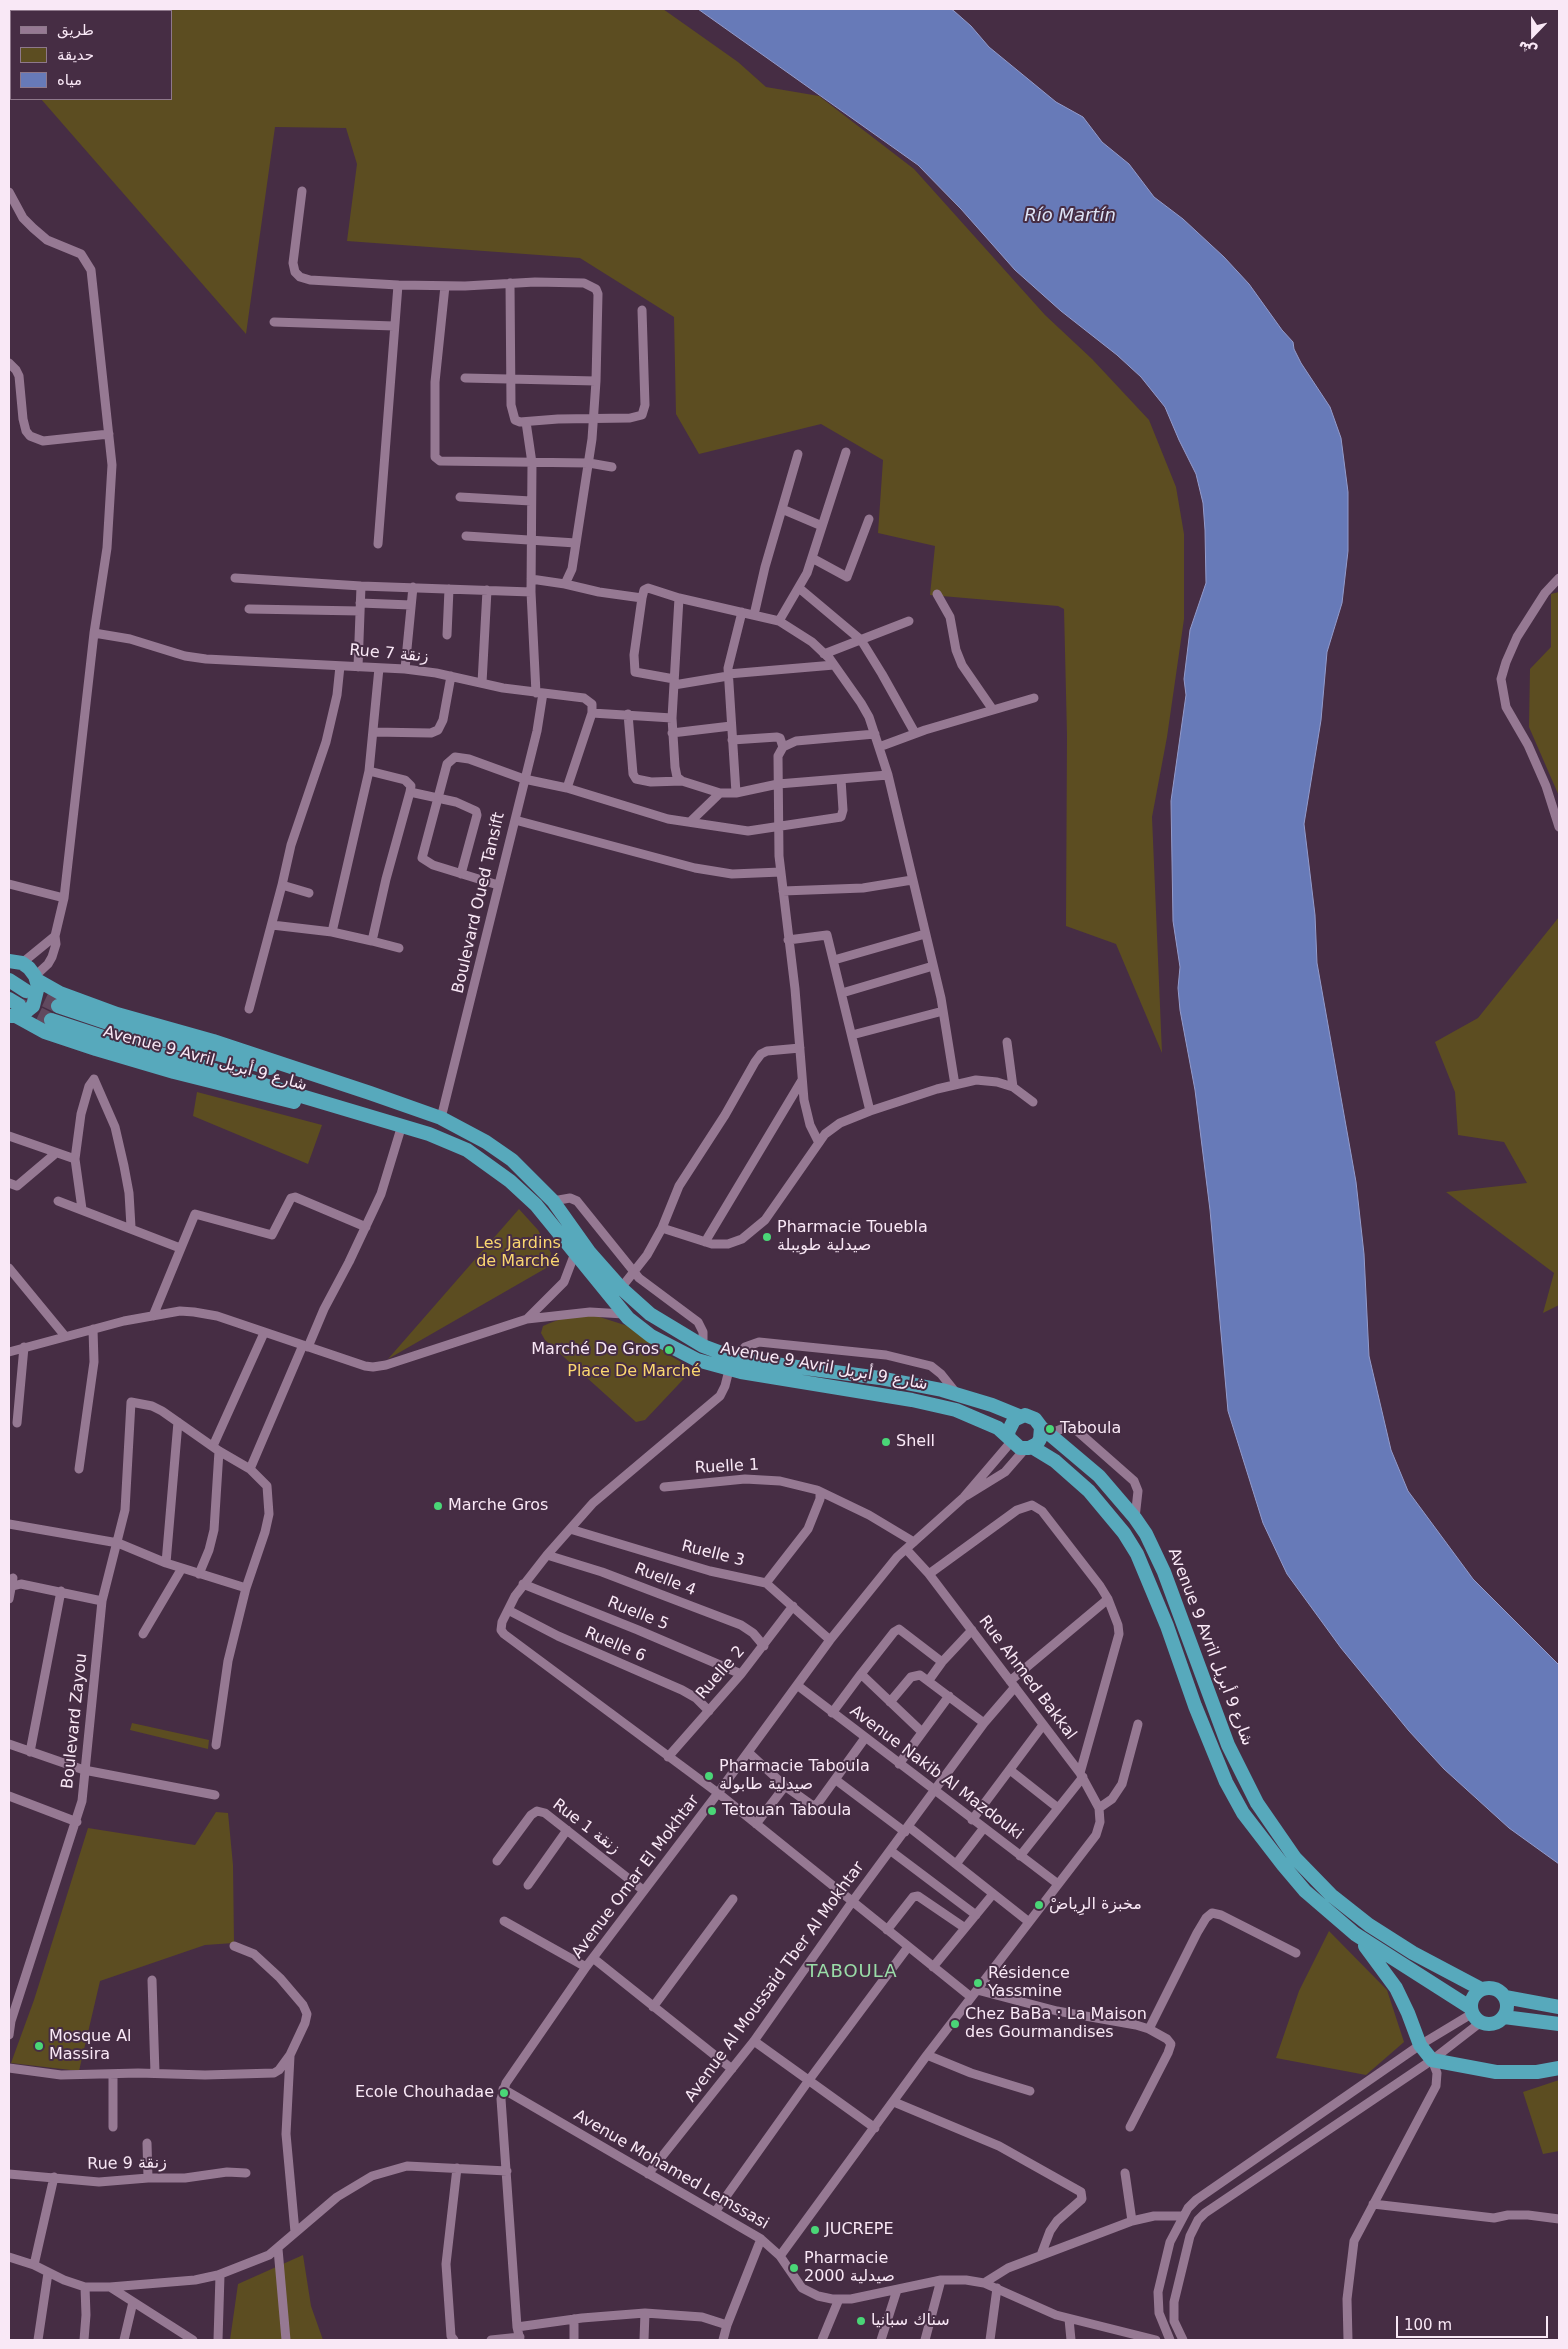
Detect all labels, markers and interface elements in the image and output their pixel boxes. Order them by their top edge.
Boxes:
legend [10,10,172,100]
north arrow [1508,10,1558,60]
text: طريق [57,21,94,39]
text: ش [1515,38,1539,60]
text: حديقة [57,46,94,64]
text: مياه [57,71,82,89]
water label: Río Martín [1024,205,1116,227]
street label: Rue 7 زنقة [349,641,429,667]
street label: Boulevard Oued Tansift [449,811,509,995]
street label: Avenue 9 Avril شارع 9 أبريل [101,1023,309,1095]
place label: Pharmacie Touebla صيدلية طويبلة [777,1218,928,1256]
marker: Pharmacie Touebla صيدلية طويبلة [761,1231,773,1243]
park label: Les Jardins de Marché [475,1234,561,1272]
street label: Avenue 9 Avril شارع 9 أبريل [719,1339,929,1395]
place label: Marché De Gros [531,1340,659,1360]
marker: Marché De Gros [663,1344,675,1356]
park label: Place De Marché [567,1362,701,1382]
place label: Taboula [1060,1419,1121,1439]
marker: Taboula [1044,1423,1056,1435]
place label: Shell [896,1432,935,1452]
marker: Shell [880,1436,892,1448]
street label: Ruelle 1 [694,1456,760,1478]
place label: Marche Gros [448,1496,548,1516]
marker: Marche Gros [432,1500,444,1512]
street label: Ruelle 3 [679,1537,747,1571]
street label: Avenue 9 Avril شارع 9 أبريل [1163,1546,1257,1748]
street label: Ruelle 4 [632,1560,698,1600]
street label: Ruelle 5 [605,1593,671,1635]
street label: Rue Ahmed Bakkal [974,1612,1080,1744]
street label: Ruelle 6 [582,1624,648,1666]
street label: Ruelle 2 [693,1642,749,1704]
street label: Boulevard Zayou [58,1652,92,1790]
street label: Avenue Nakib Al Mazdouki [846,1702,1026,1844]
place label: Pharmacie Taboula صيدلية طابولة [719,1757,870,1795]
marker: Pharmacie Taboula صيدلية طابولة [703,1770,715,1782]
street label: Avenue Omar El Mokhtar [568,1792,704,1962]
street label: Rue 1 زنقة [548,1795,624,1859]
place label: Tetouan Taboula [722,1801,851,1821]
marker: Tetouan Taboula [706,1805,718,1817]
street label: Avenue Al Moussaid Tber Al Mokhtar [681,1858,869,2106]
place label: مخبزة الرِياضْ [1049,1895,1142,1915]
marker: مخبزة الرِياضْ [1033,1899,1045,1911]
district label: TABOULA [806,1961,898,1983]
place label: Résidence Yassmine [988,1964,1070,2002]
marker: Résidence Yassmine [972,1977,984,1989]
place label: Chez BaBa : La Maison des Gourmandises [965,2005,1147,2043]
marker: Chez BaBa : La Maison des Gourmandises [949,2018,961,2030]
place label: Mosque Al Massira [49,2027,132,2065]
marker: Mosque Al Massira [33,2040,45,2052]
place label: Ecole Chouhadae [355,2083,494,2103]
marker: Ecole Chouhadae [498,2087,510,2099]
street label: Avenue Mohamed Lemssasi [570,2106,772,2234]
street label: Rue 9 زنقة [87,2154,167,2174]
place label: JUCREPE [825,2220,894,2240]
marker: JUCREPE [809,2224,821,2236]
place label: Pharmacie 2000 صيدلية [804,2249,895,2287]
marker: Pharmacie 2000 صيدلية [788,2262,800,2274]
scale bar [1398,2306,1550,2338]
place label: سناك سبانيا [871,2311,950,2331]
marker: سناك سبانيا [855,2315,867,2327]
text: 100 m [1404,2316,1452,2334]

